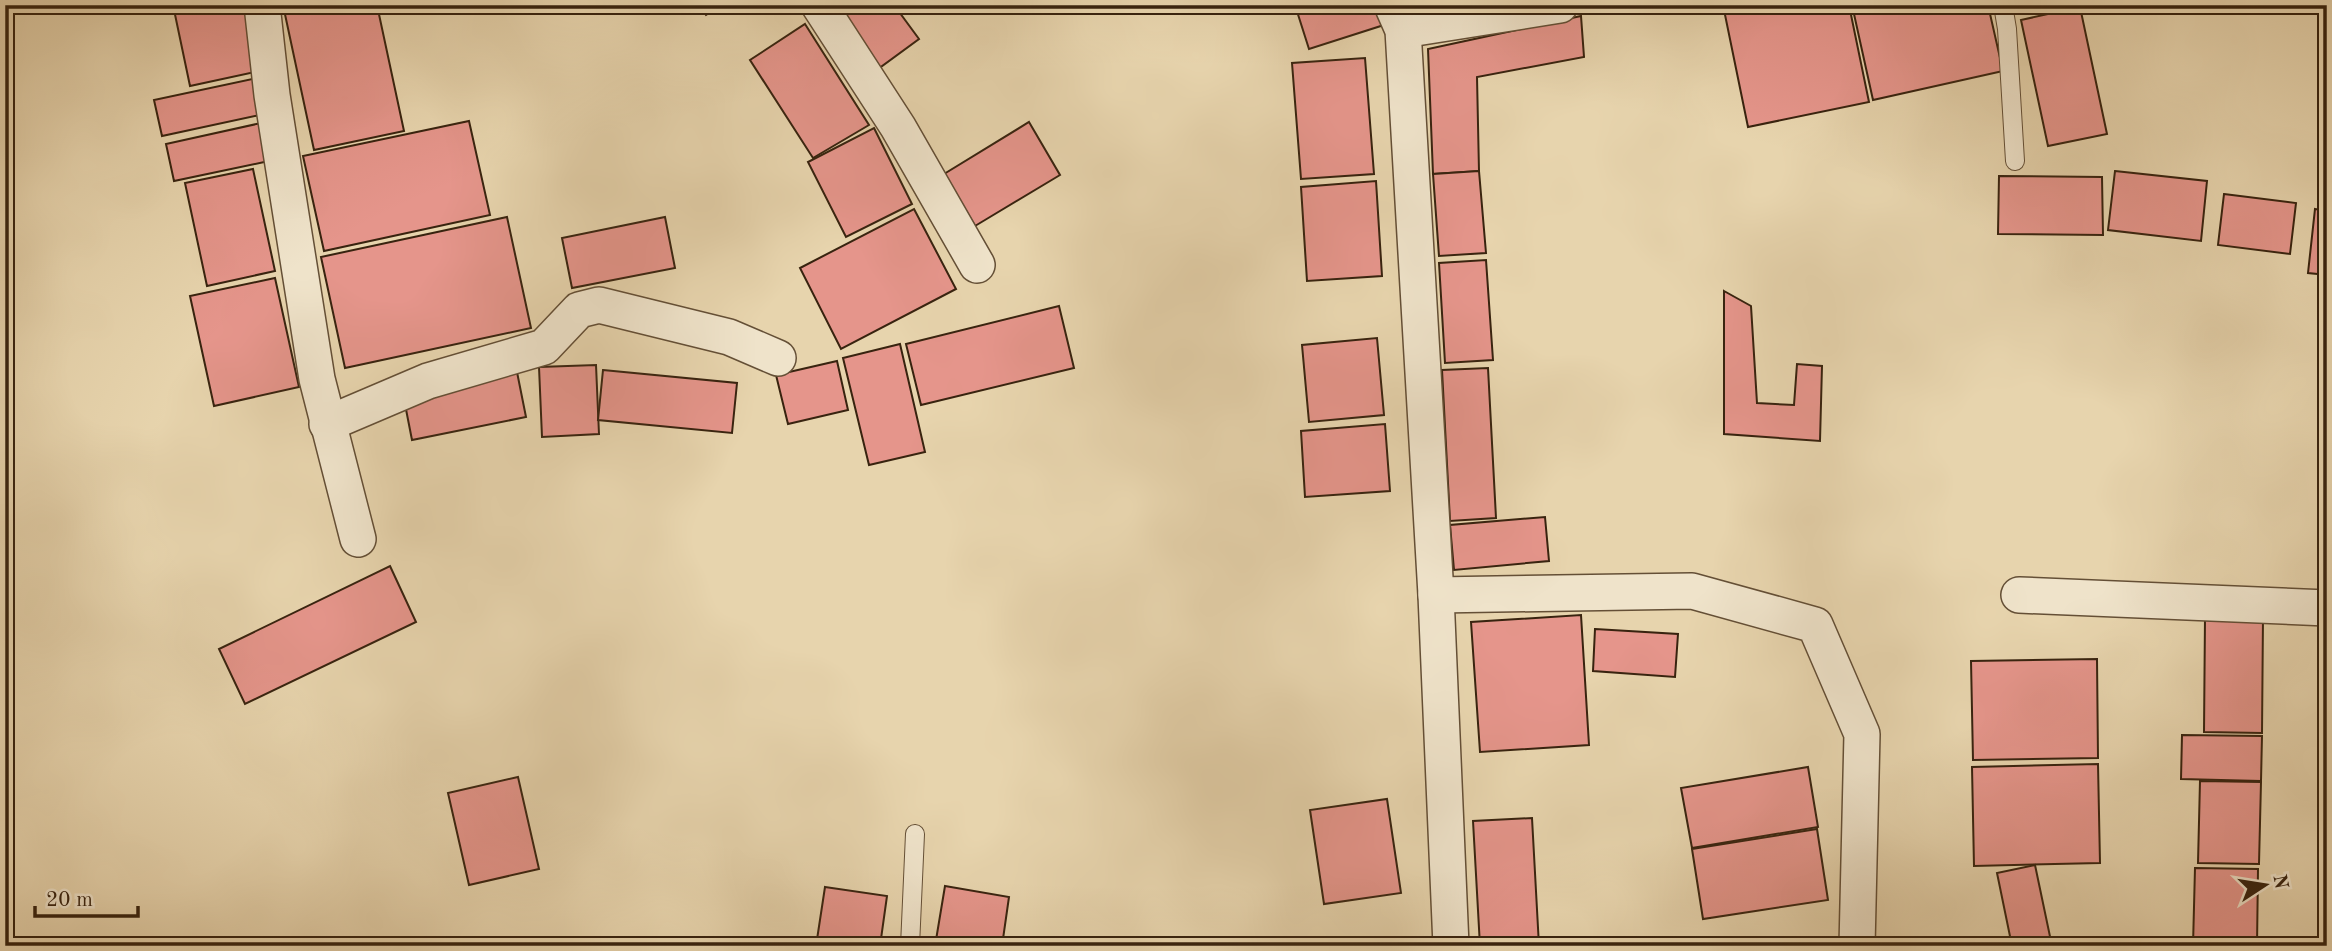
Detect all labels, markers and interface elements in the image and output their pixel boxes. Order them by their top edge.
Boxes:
north arrow [2230,850,2300,920]
text: N [2268,873,2290,892]
scale bar [35,874,138,918]
text: 20 m [46,890,93,911]

